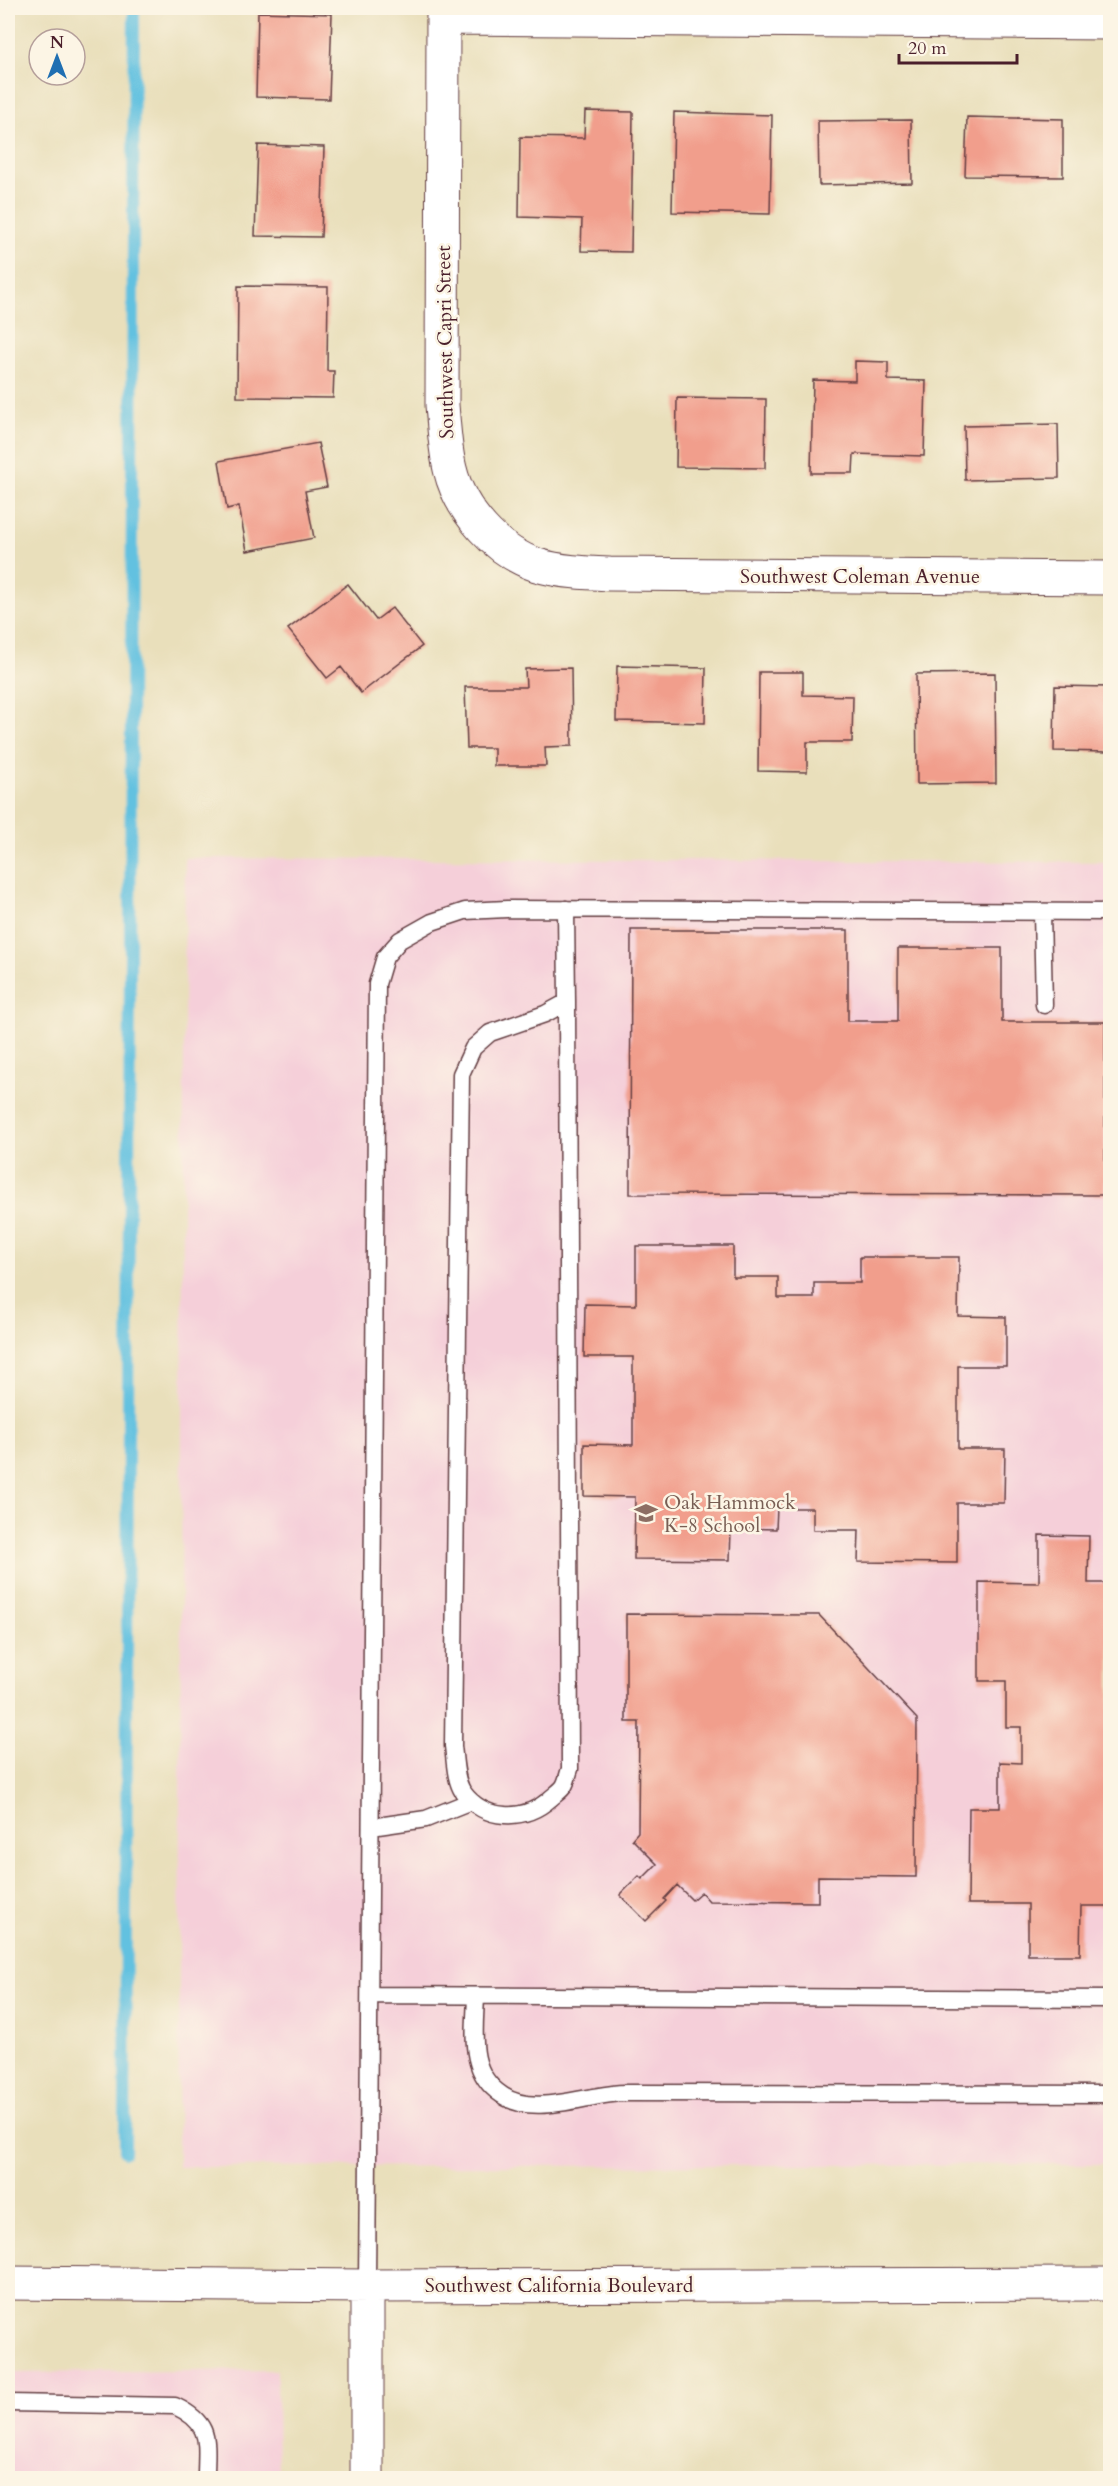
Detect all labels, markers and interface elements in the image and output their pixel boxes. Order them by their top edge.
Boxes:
north arrow [27,27,87,87]
scale bar [899,27,1018,65]
text: N [50,32,64,54]
text: 20 m [908,36,947,61]
street label: Southwest Capri Street [430,244,460,439]
street label: Southwest Coleman Avenue [740,563,980,590]
place label: Oak Hammock K-8 School [664,1489,796,1539]
school or university icon: Oak Hammock K-8 School [633,1500,659,1526]
street label: Southwest California Boulevard [425,2272,694,2299]

